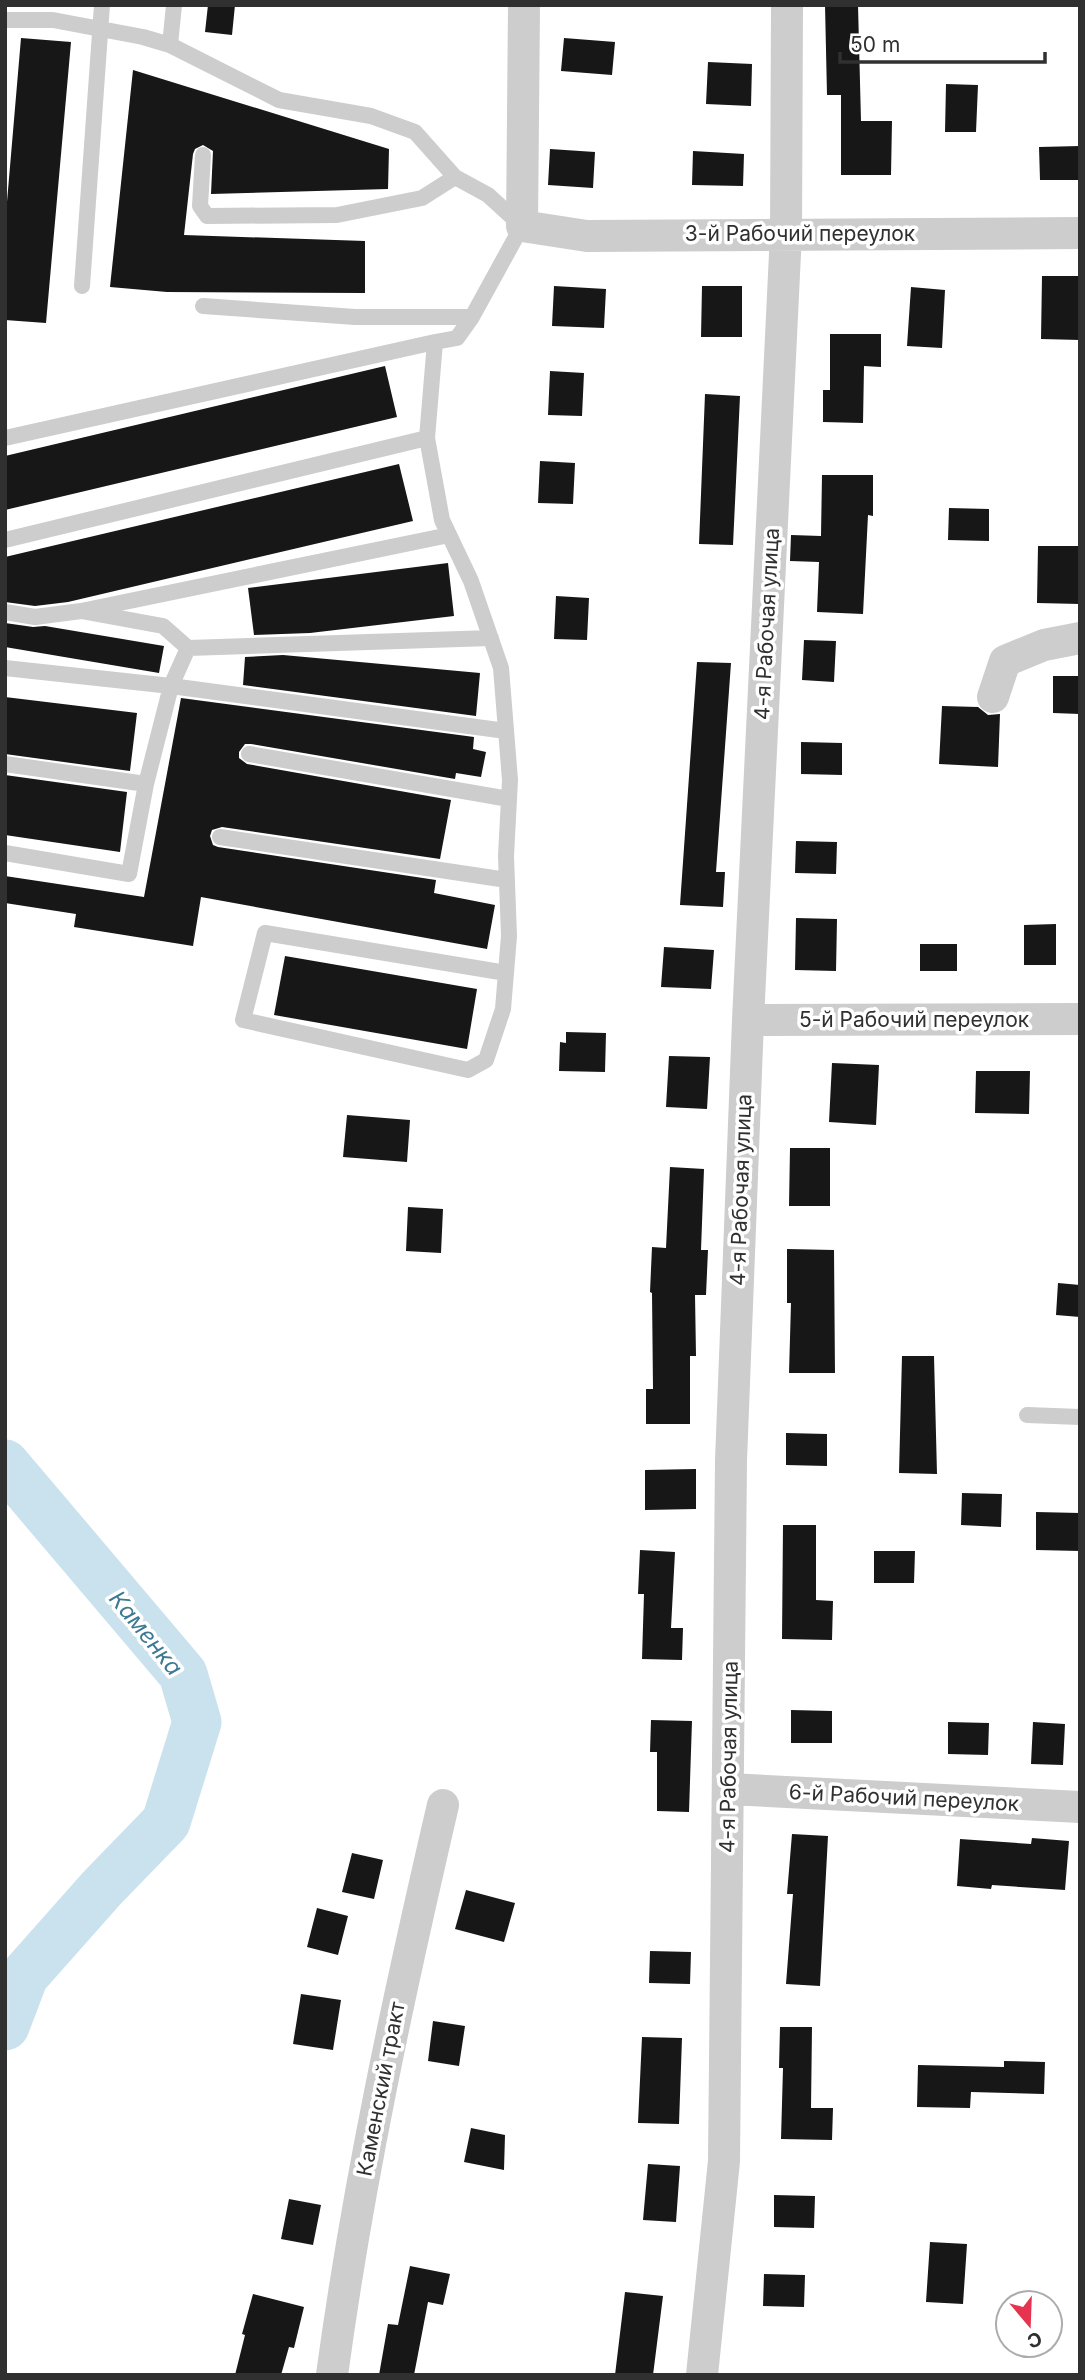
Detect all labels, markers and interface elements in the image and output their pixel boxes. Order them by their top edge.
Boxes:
scale bar [840,21,1045,65]
text: 50 m [850,32,900,57]
street label: 3-й Рабочий переулок [685,221,916,246]
street label: 4-я Рабочая улица [749,527,784,721]
street label: 5-й Рабочий переулок [799,1007,1030,1032]
street label: 4-я Рабочая улица [725,1093,756,1287]
water label: Каменка [103,1585,189,1681]
street label: 4-я Рабочая улица [714,1661,743,1853]
street label: 6-й Рабочий переулок [788,1779,1020,1816]
street label: Каменский тракт [351,1999,410,2178]
north arrow [994,2289,1064,2359]
text: С [1024,2326,1045,2353]

